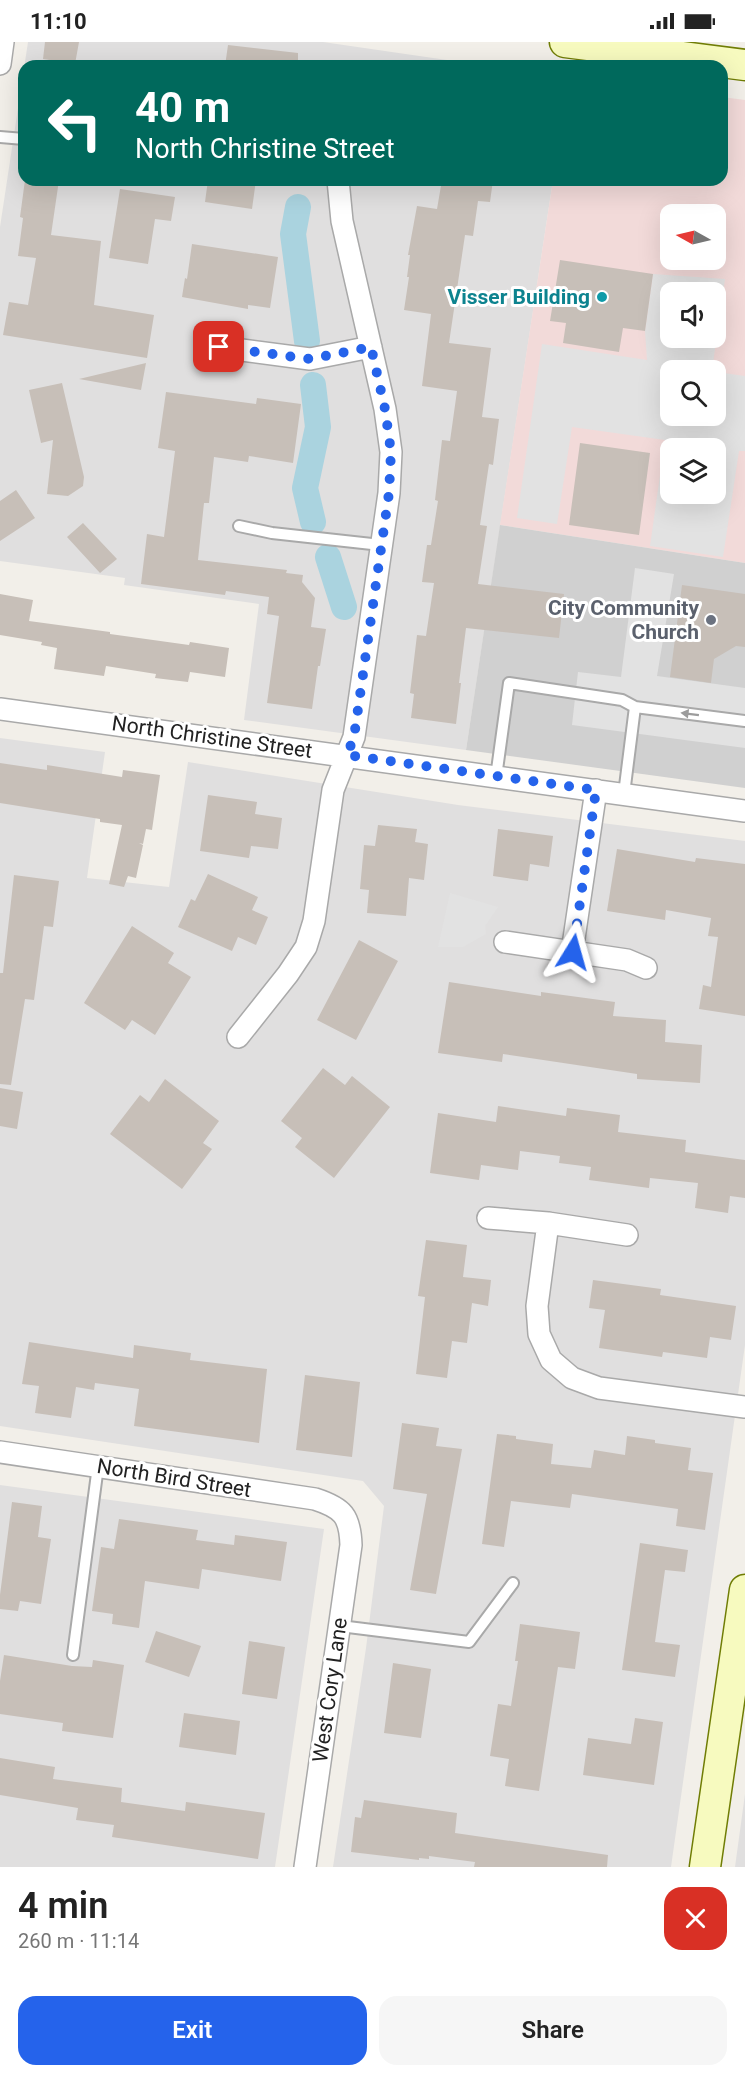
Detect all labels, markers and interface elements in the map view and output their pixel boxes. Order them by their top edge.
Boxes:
text: 11:10 [30,9,87,34]
text: 40 m [135,83,230,132]
icon: left [36,84,114,162]
text: North Christine Street [135,133,395,165]
north arrow [660,204,726,270]
map controls [660,204,726,504]
button: sound [660,282,726,348]
place label: Visser Building [447,285,590,309]
marker: Visser Building [595,290,609,304]
pin [193,321,244,372]
icon: arrive [202,330,235,363]
button: search [660,360,726,426]
button: layers [660,438,726,504]
place label: City Community Church [548,596,699,644]
marker: City Community Church [704,613,718,627]
one-way arrow [681,709,700,719]
street label: North Christine Street [110,711,314,763]
position arrow [541,920,605,984]
street label: North Bird Street [95,1454,253,1502]
street label: West Cory Lane [308,1616,352,1764]
text: 4 min [18,1885,108,1927]
button: close [664,1887,727,1950]
text: 260 m · 11:14 [18,1929,139,1953]
button: Exit [18,1996,367,2065]
button: Share [379,1996,727,2065]

